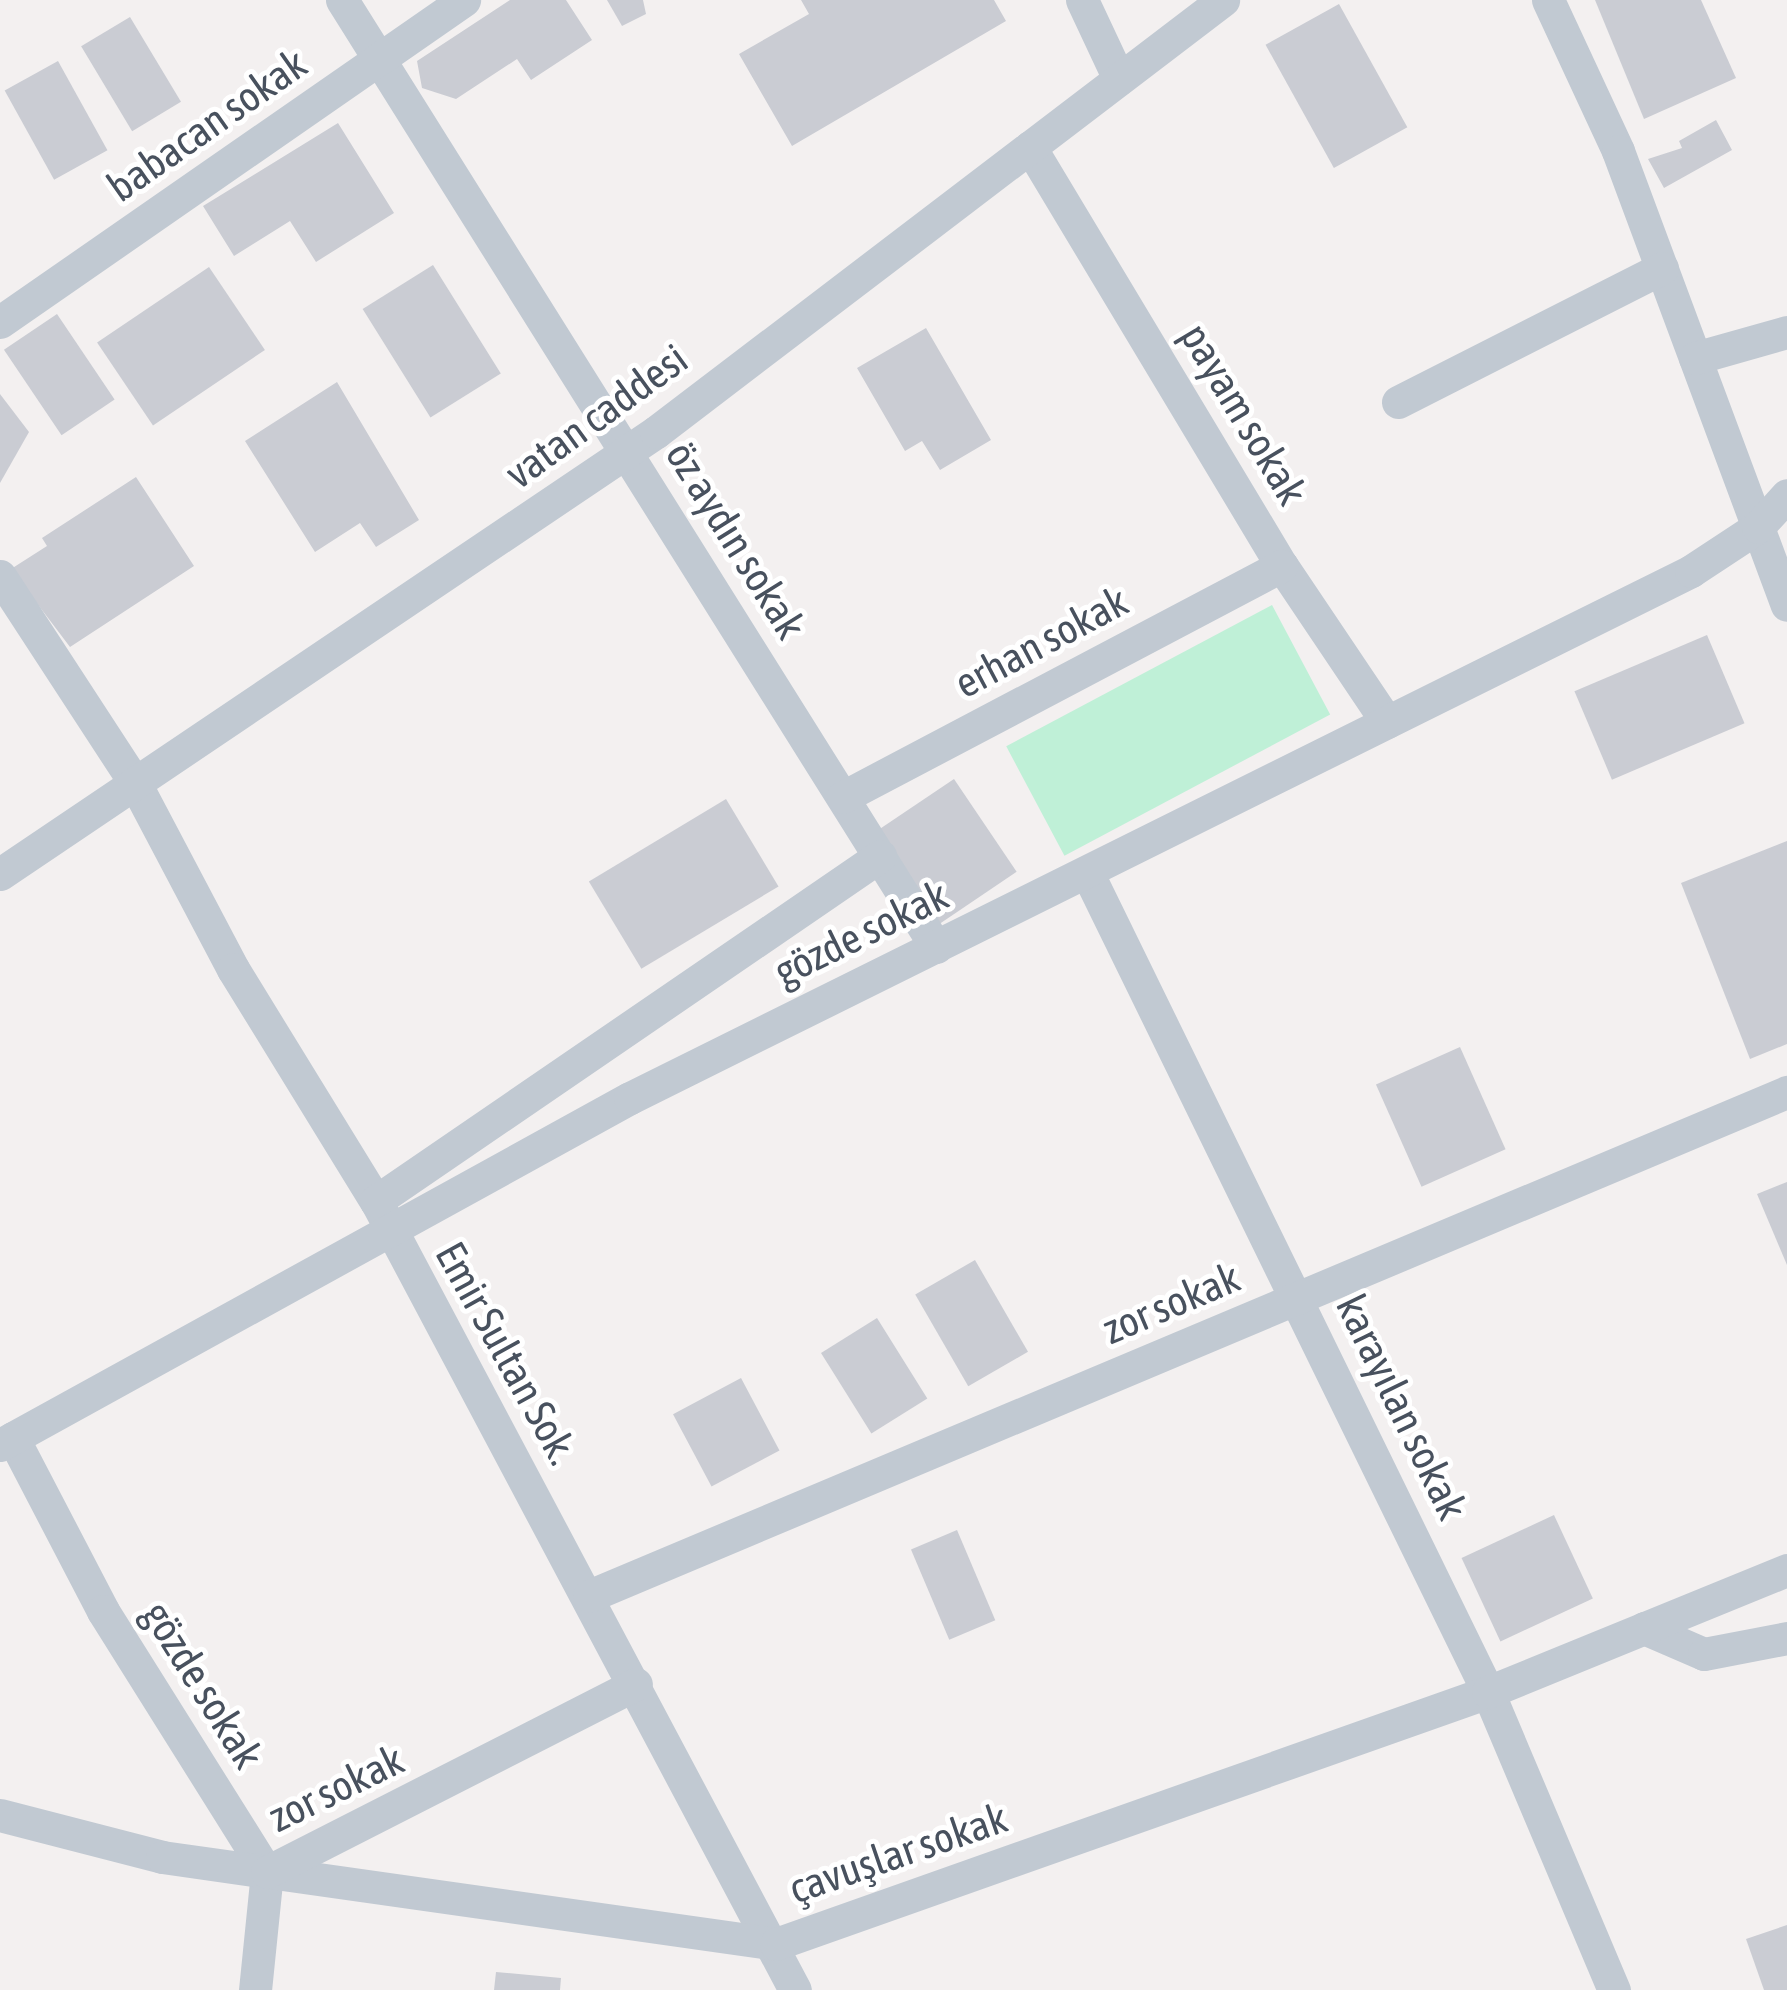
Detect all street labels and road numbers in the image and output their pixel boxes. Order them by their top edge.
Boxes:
street label: babacan sokak [98,38,316,212]
street label: payam sokak [1170,314,1318,514]
street label: vatan caddesi [495,333,697,499]
street label: öz aydın sokak [655,432,817,648]
street label: erhan sokak [946,575,1136,709]
street label: gözde sokak [766,869,956,997]
street label: Emir Sultan Sok. [425,1233,589,1473]
street label: zor sokak [1095,1252,1247,1354]
street label: karayılan sokak [1326,1286,1478,1528]
street label: gözde sokak [132,1592,274,1778]
street label: zor sokak [260,1734,412,1842]
street label: çavuşlar sokak [782,1792,1014,1914]

